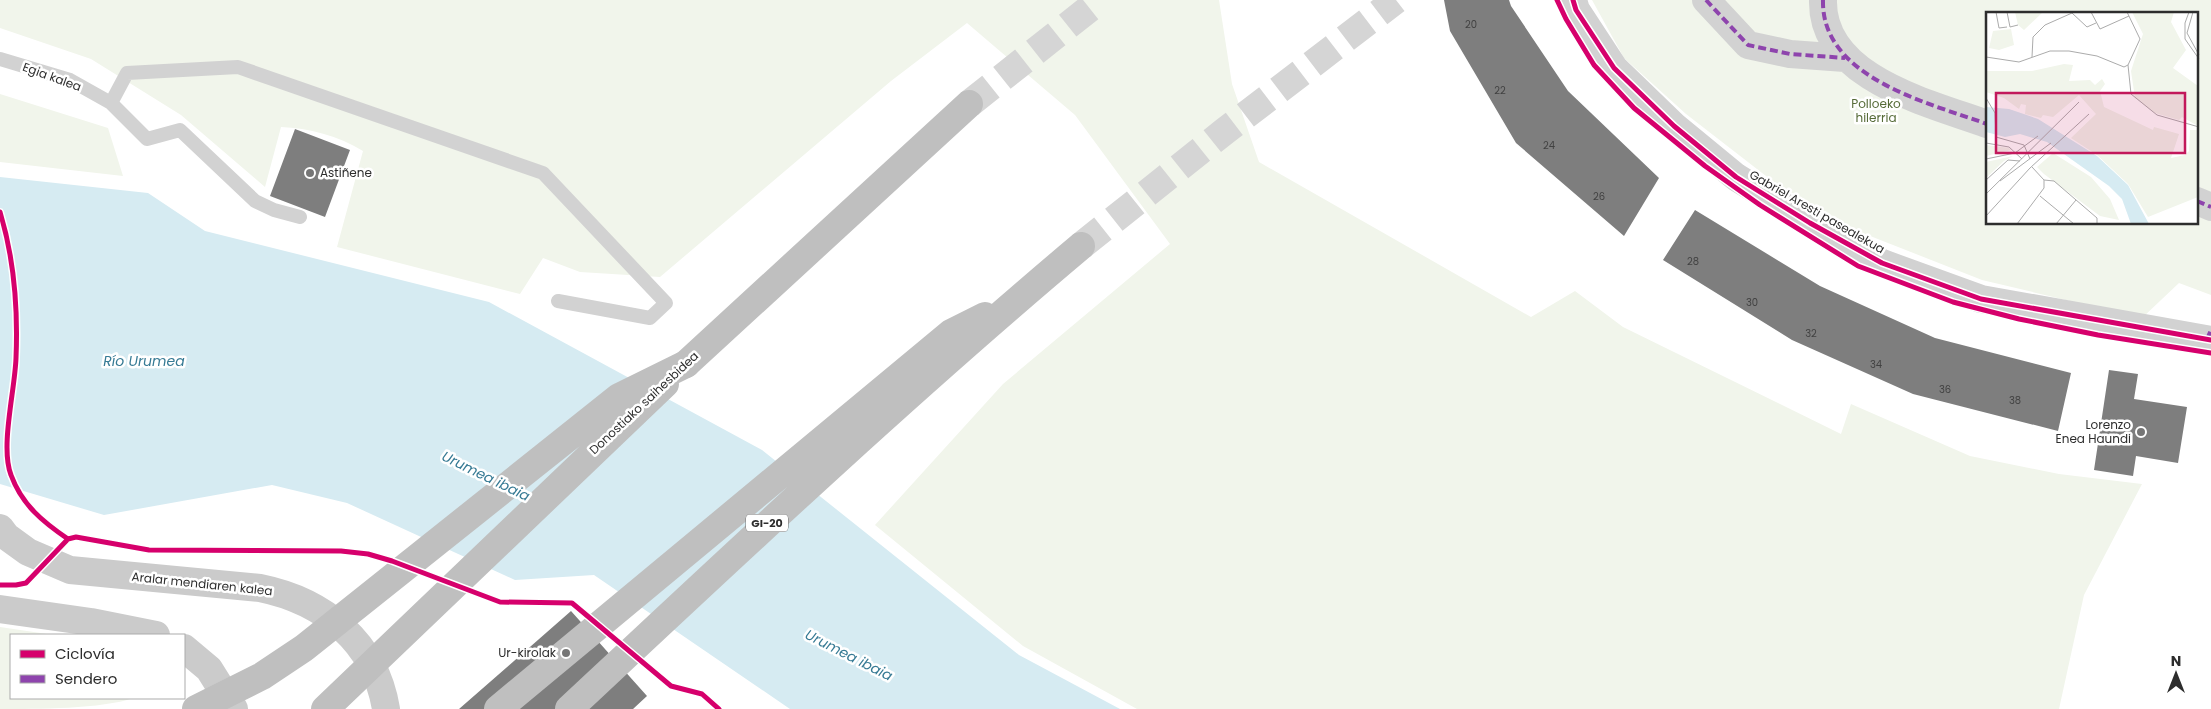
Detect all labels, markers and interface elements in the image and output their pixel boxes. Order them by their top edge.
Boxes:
inset map [1986,12,2198,225]
house number: 20 [1465,17,1477,32]
street label: Egia kalea [20,58,84,95]
house number: 22 [1494,83,1506,98]
park label: Polloeko hilerria [1851,95,1901,126]
house number: 24 [1543,138,1555,153]
place label: Astiñene [320,164,372,181]
street label: Gabriel Aresti pasealekua [1746,166,1888,257]
marker: Astiñene [304,167,316,179]
house number: 26 [1593,189,1605,204]
house number: 28 [1687,254,1699,269]
house number: 30 [1746,295,1758,310]
house number: 32 [1805,326,1817,341]
street label: Donostiako saihesbidea [585,347,702,458]
water label: Río Urumea [103,351,185,371]
house number: 34 [1870,357,1882,372]
house number: 36 [1939,382,1951,397]
house number: 38 [2009,393,2021,408]
place label: Lorenzo Enea Haundi [2056,416,2131,447]
marker: Lorenzo Enea Haundi [2135,426,2147,438]
water label: Urumea ibaia [439,446,534,506]
road number: GI-20 [746,514,788,532]
street label: Aralar mendiaren kalea [131,568,273,599]
water label: Urumea ibaia [802,624,897,686]
legend [10,634,185,699]
text: Ciclovía [55,643,115,664]
place label: Ur-kirolak [498,644,557,661]
marker: Ur-kirolak [560,647,572,659]
north arrow [2151,649,2201,699]
text: N [2171,651,2181,671]
text: Sendero [55,668,117,689]

